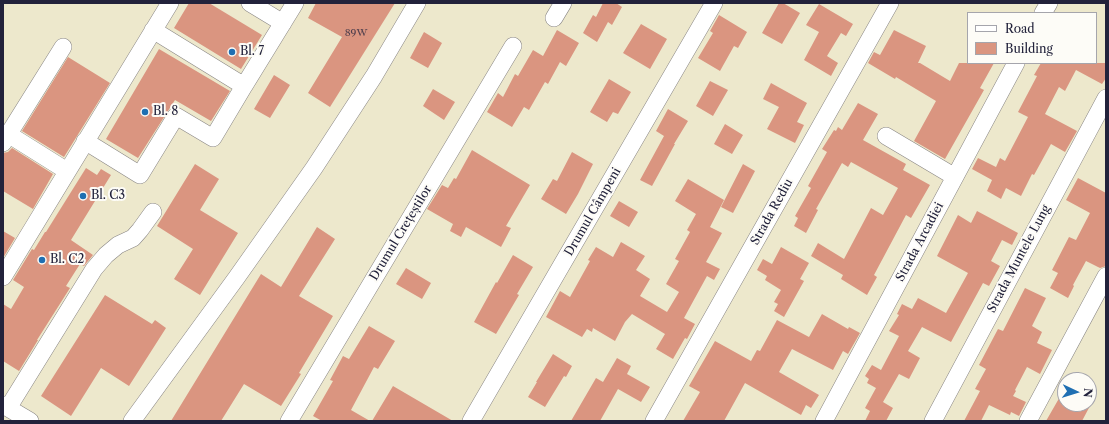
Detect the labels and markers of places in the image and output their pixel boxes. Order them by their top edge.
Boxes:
place label: Bl. 7 [240,45,264,59]
marker: Bl. 7 [227,47,237,57]
place label: Bl. 8 [153,105,178,119]
marker: Bl. 8 [140,107,150,117]
place label: Bl. C3 [91,189,125,203]
marker: Bl. C3 [78,191,88,201]
place label: Bl. C2 [50,253,84,267]
marker: Bl. C2 [37,255,47,265]

